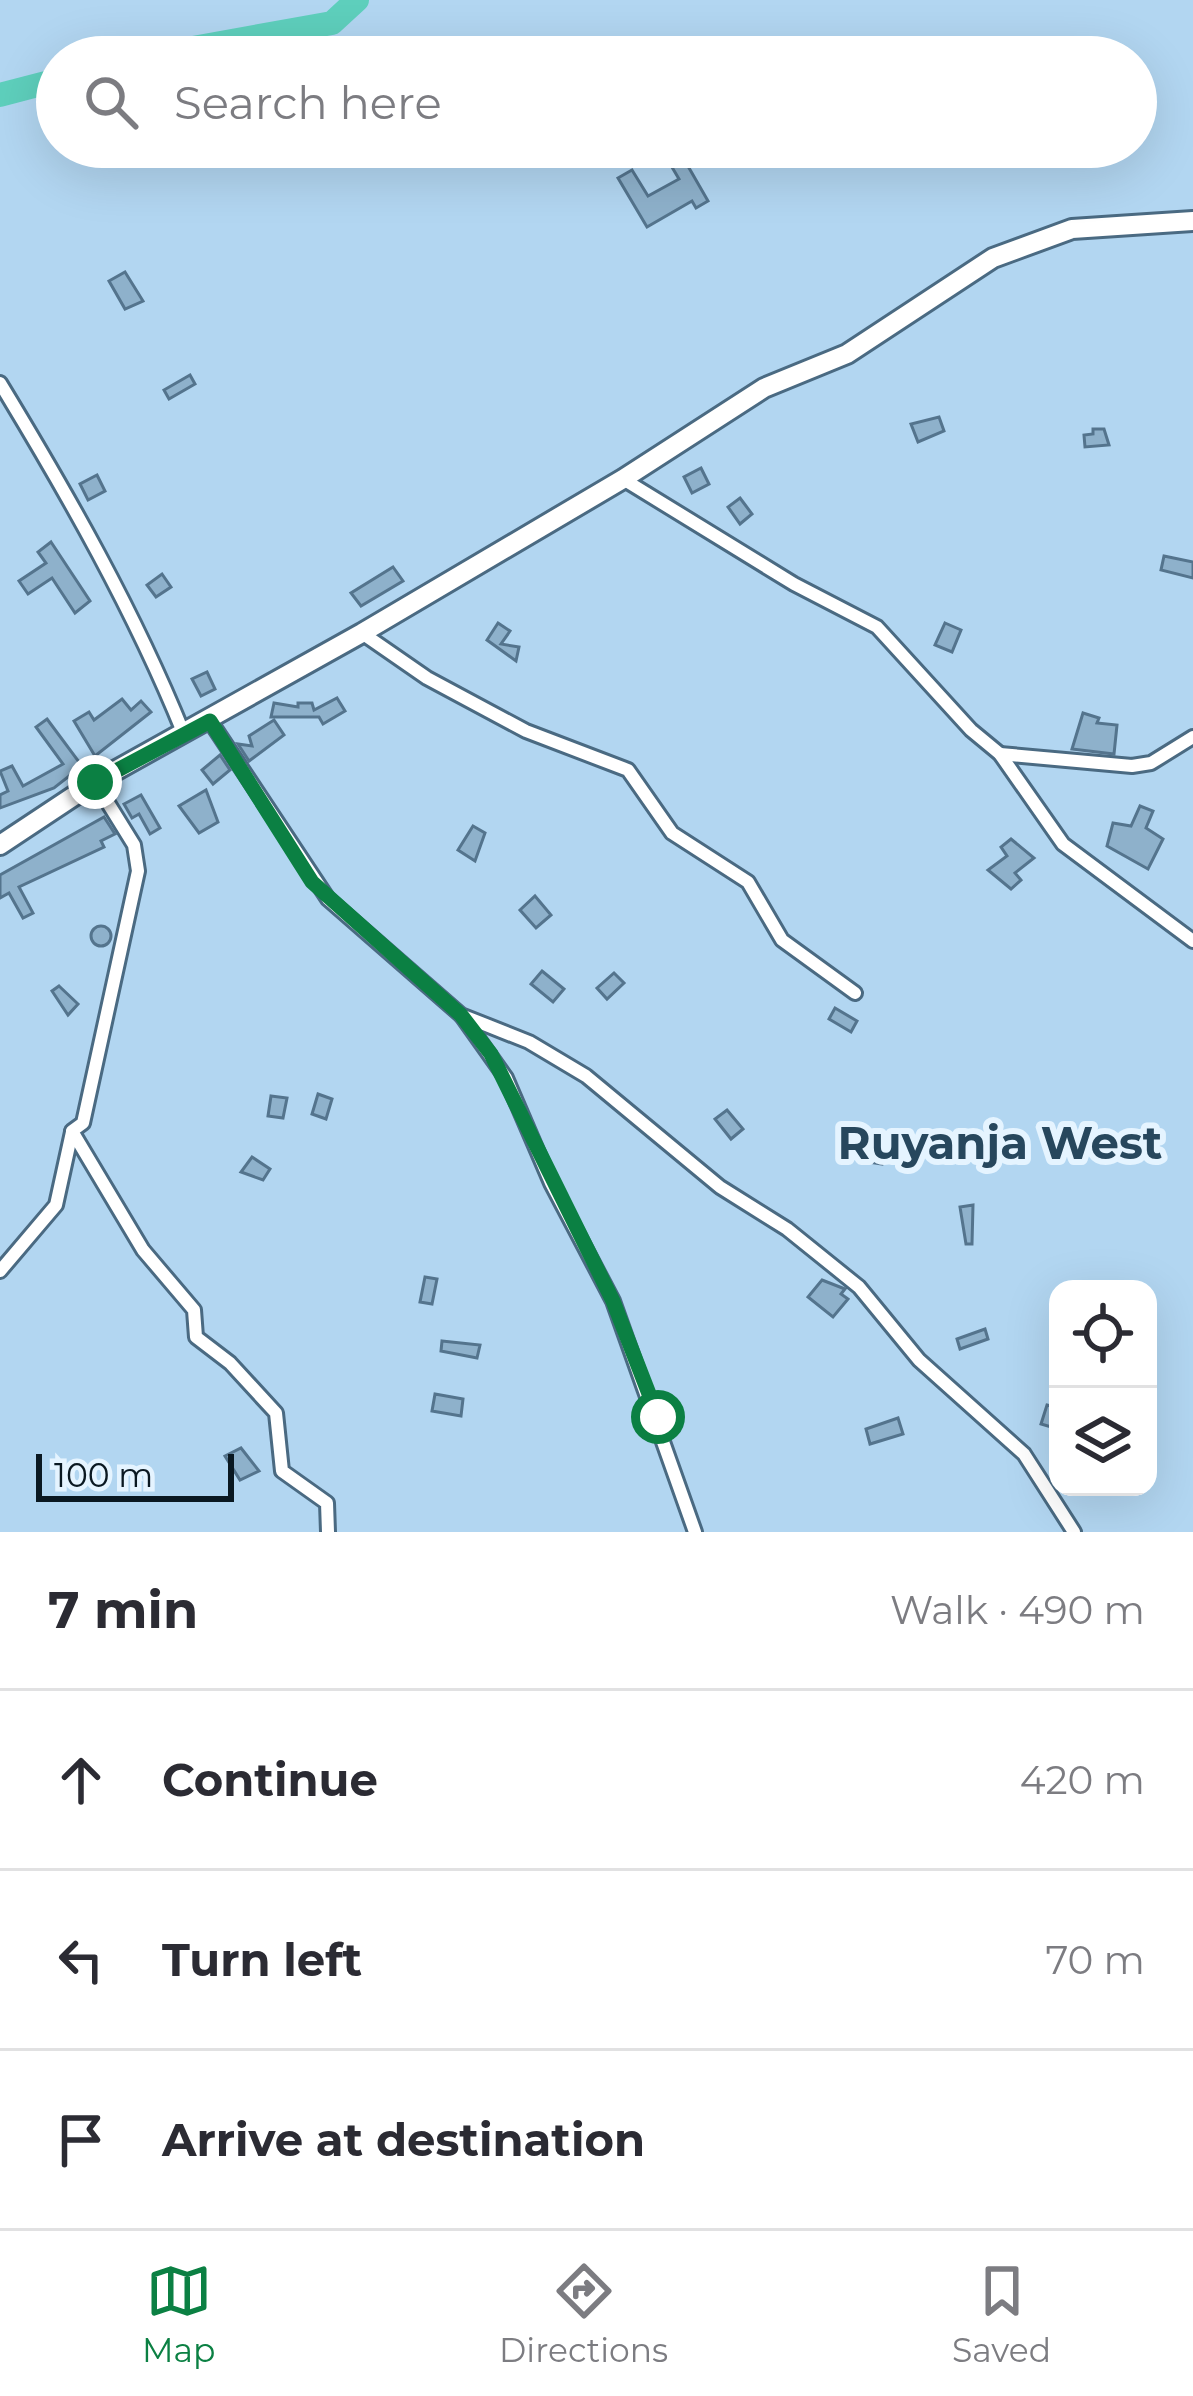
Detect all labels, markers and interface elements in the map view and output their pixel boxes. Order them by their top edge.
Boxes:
search box [36,36,1157,168]
icon: search [78,69,144,135]
text: Search here [174,75,442,130]
route end [68,755,122,809]
district label: Ruyanja West [838,1115,1162,1170]
map controls [1049,1280,1157,1496]
button: locate [1049,1280,1157,1388]
button: layers [1049,1388,1157,1496]
route start [631,1390,685,1444]
scale bar [36,1448,234,1501]
text: 100 m [54,1455,153,1495]
text: 7 min [48,1579,198,1641]
text: Walk · 490 m [890,1586,1145,1634]
icon: ahead [48,1747,114,1813]
text: Continue [162,1752,378,1807]
text: 420 m [1020,1756,1145,1804]
icon: left [48,1927,114,1993]
text: Turn left [162,1932,362,1987]
text: 70 m [1045,1936,1145,1984]
icon: arrive [48,2107,114,2173]
text: Arrive at destination [162,2112,645,2167]
tab: Map [142,2258,215,2370]
tab: Directions [499,2258,668,2370]
tab: Saved [952,2258,1051,2370]

